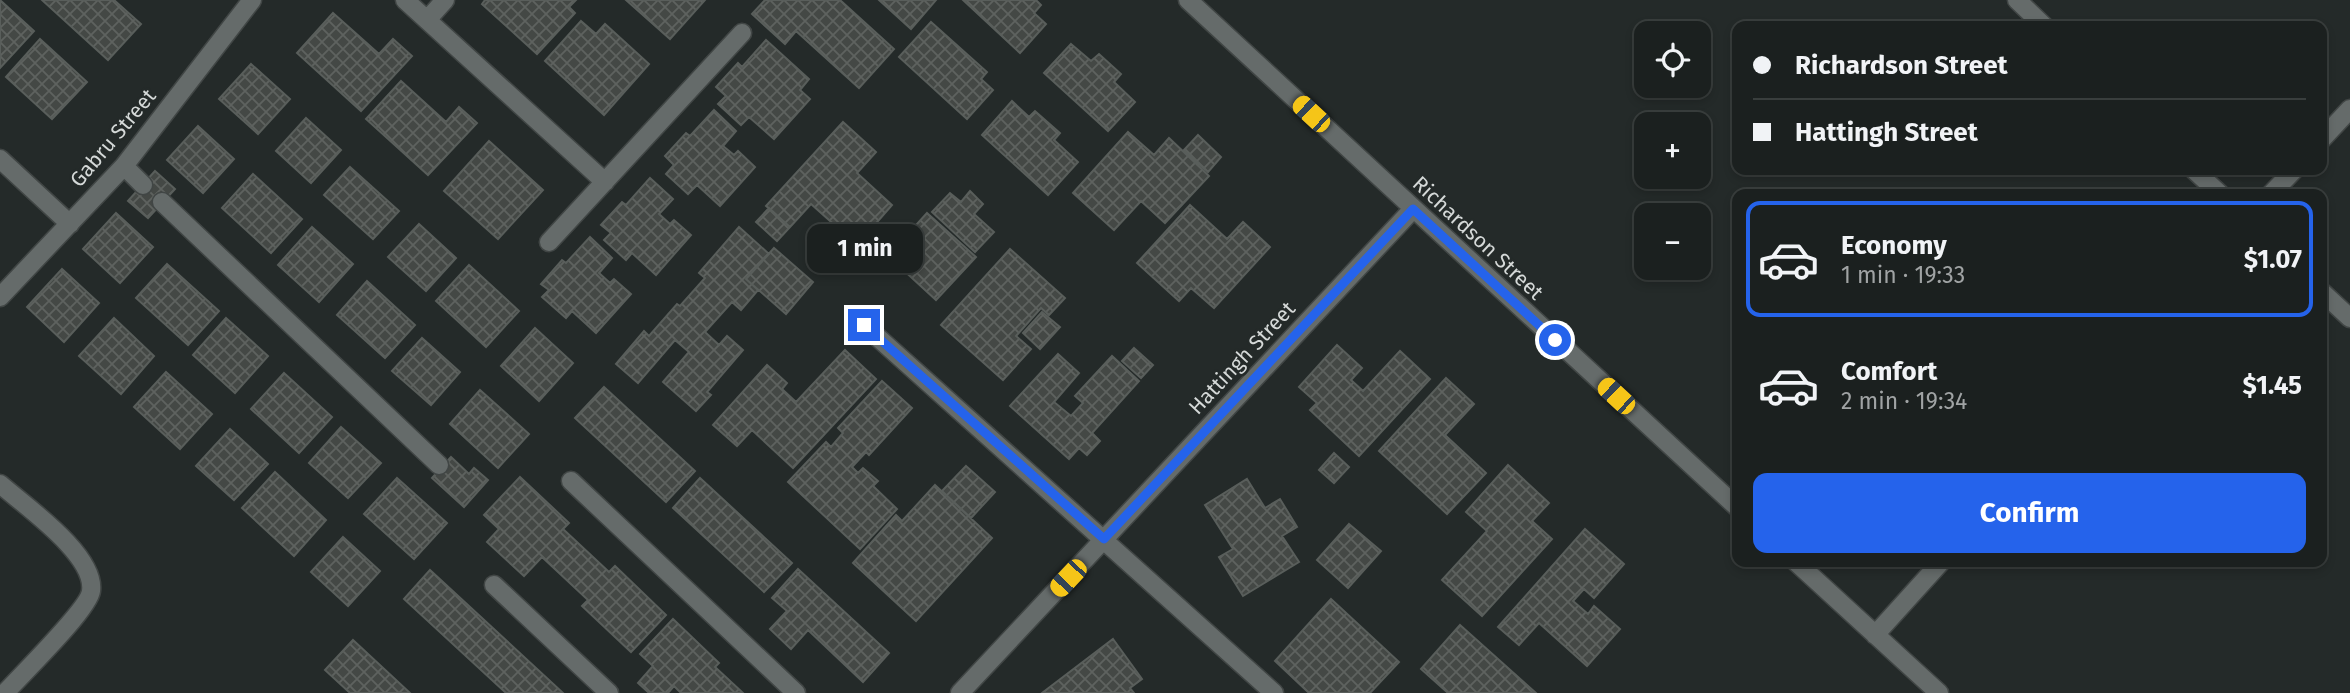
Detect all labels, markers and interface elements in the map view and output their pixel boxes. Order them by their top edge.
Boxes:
map controls [1634,21,1711,280]
button: locate [1634,21,1711,98]
text: Richardson Street [1795,50,2008,81]
street label: Gabru Street [64,83,162,192]
car [1289,92,1334,136]
button: + [1634,112,1711,189]
text: Hattingh Street [1795,117,1978,148]
street label: Richardson Street [1407,171,1549,306]
button: − [1634,203,1711,280]
callout: 1 min [806,224,922,272]
icon: car [1757,228,1820,291]
text: Economy [1841,230,1947,261]
text: 1 min [837,234,893,262]
text: $1.07 [2244,244,2302,275]
text: 1 min · 19:33 [1841,261,1965,289]
street label: Hattingh Street [1183,296,1301,420]
route end [848,309,880,341]
route start [1539,324,1571,356]
icon: car [1757,354,1820,417]
text: Comfort [1841,356,1937,387]
text: $1.45 [2243,370,2302,401]
car [1594,374,1639,418]
text: 2 min · 19:34 [1841,387,1967,415]
button: Confirm [1753,473,2306,553]
car [1046,555,1091,601]

